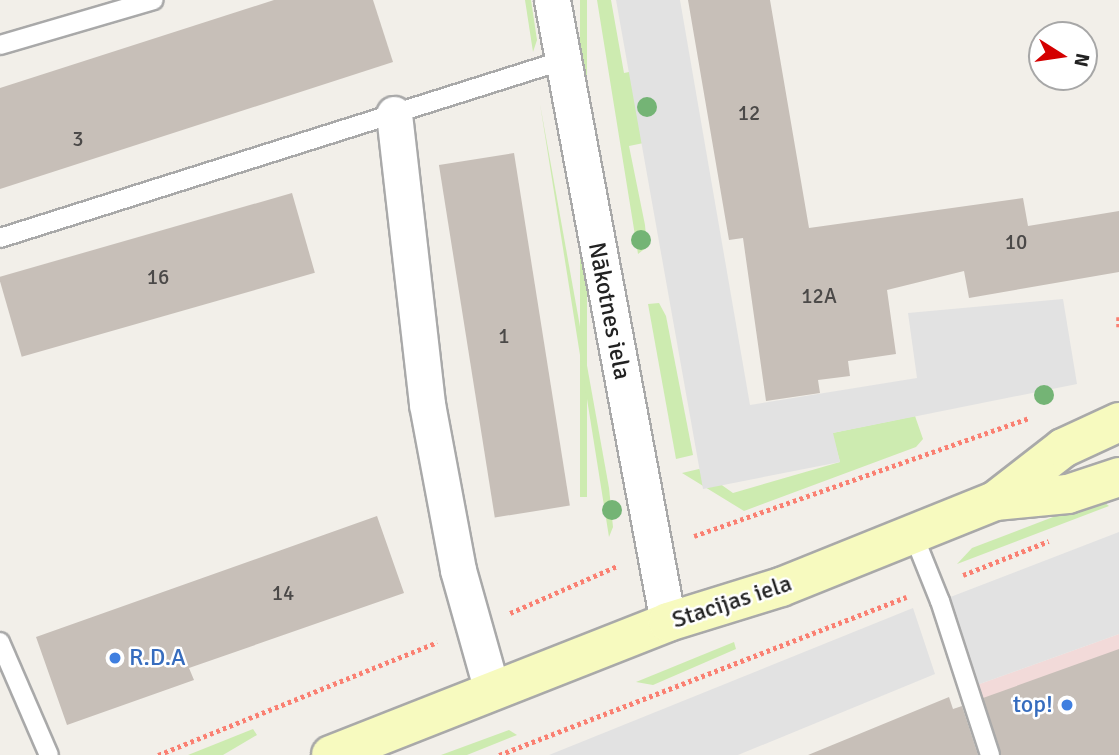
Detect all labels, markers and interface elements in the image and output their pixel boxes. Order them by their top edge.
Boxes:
north arrow [1028,21,1098,91]
text: N [1068,51,1095,69]
house number: 12 [738,100,760,126]
house number: 3 [72,126,84,152]
house number: 10 [1005,229,1027,255]
street label: Nākotnes iela [582,240,636,382]
house number: 16 [147,264,169,290]
house number: 12A [801,283,837,309]
house number: 1 [498,323,510,349]
street label: Stacijas iela [668,569,796,635]
house number: 14 [272,580,294,606]
place label: R.D.A [129,644,186,672]
marker: R.D.A [107,650,123,666]
place label: top! [1013,691,1053,719]
marker: top! [1059,697,1075,713]

